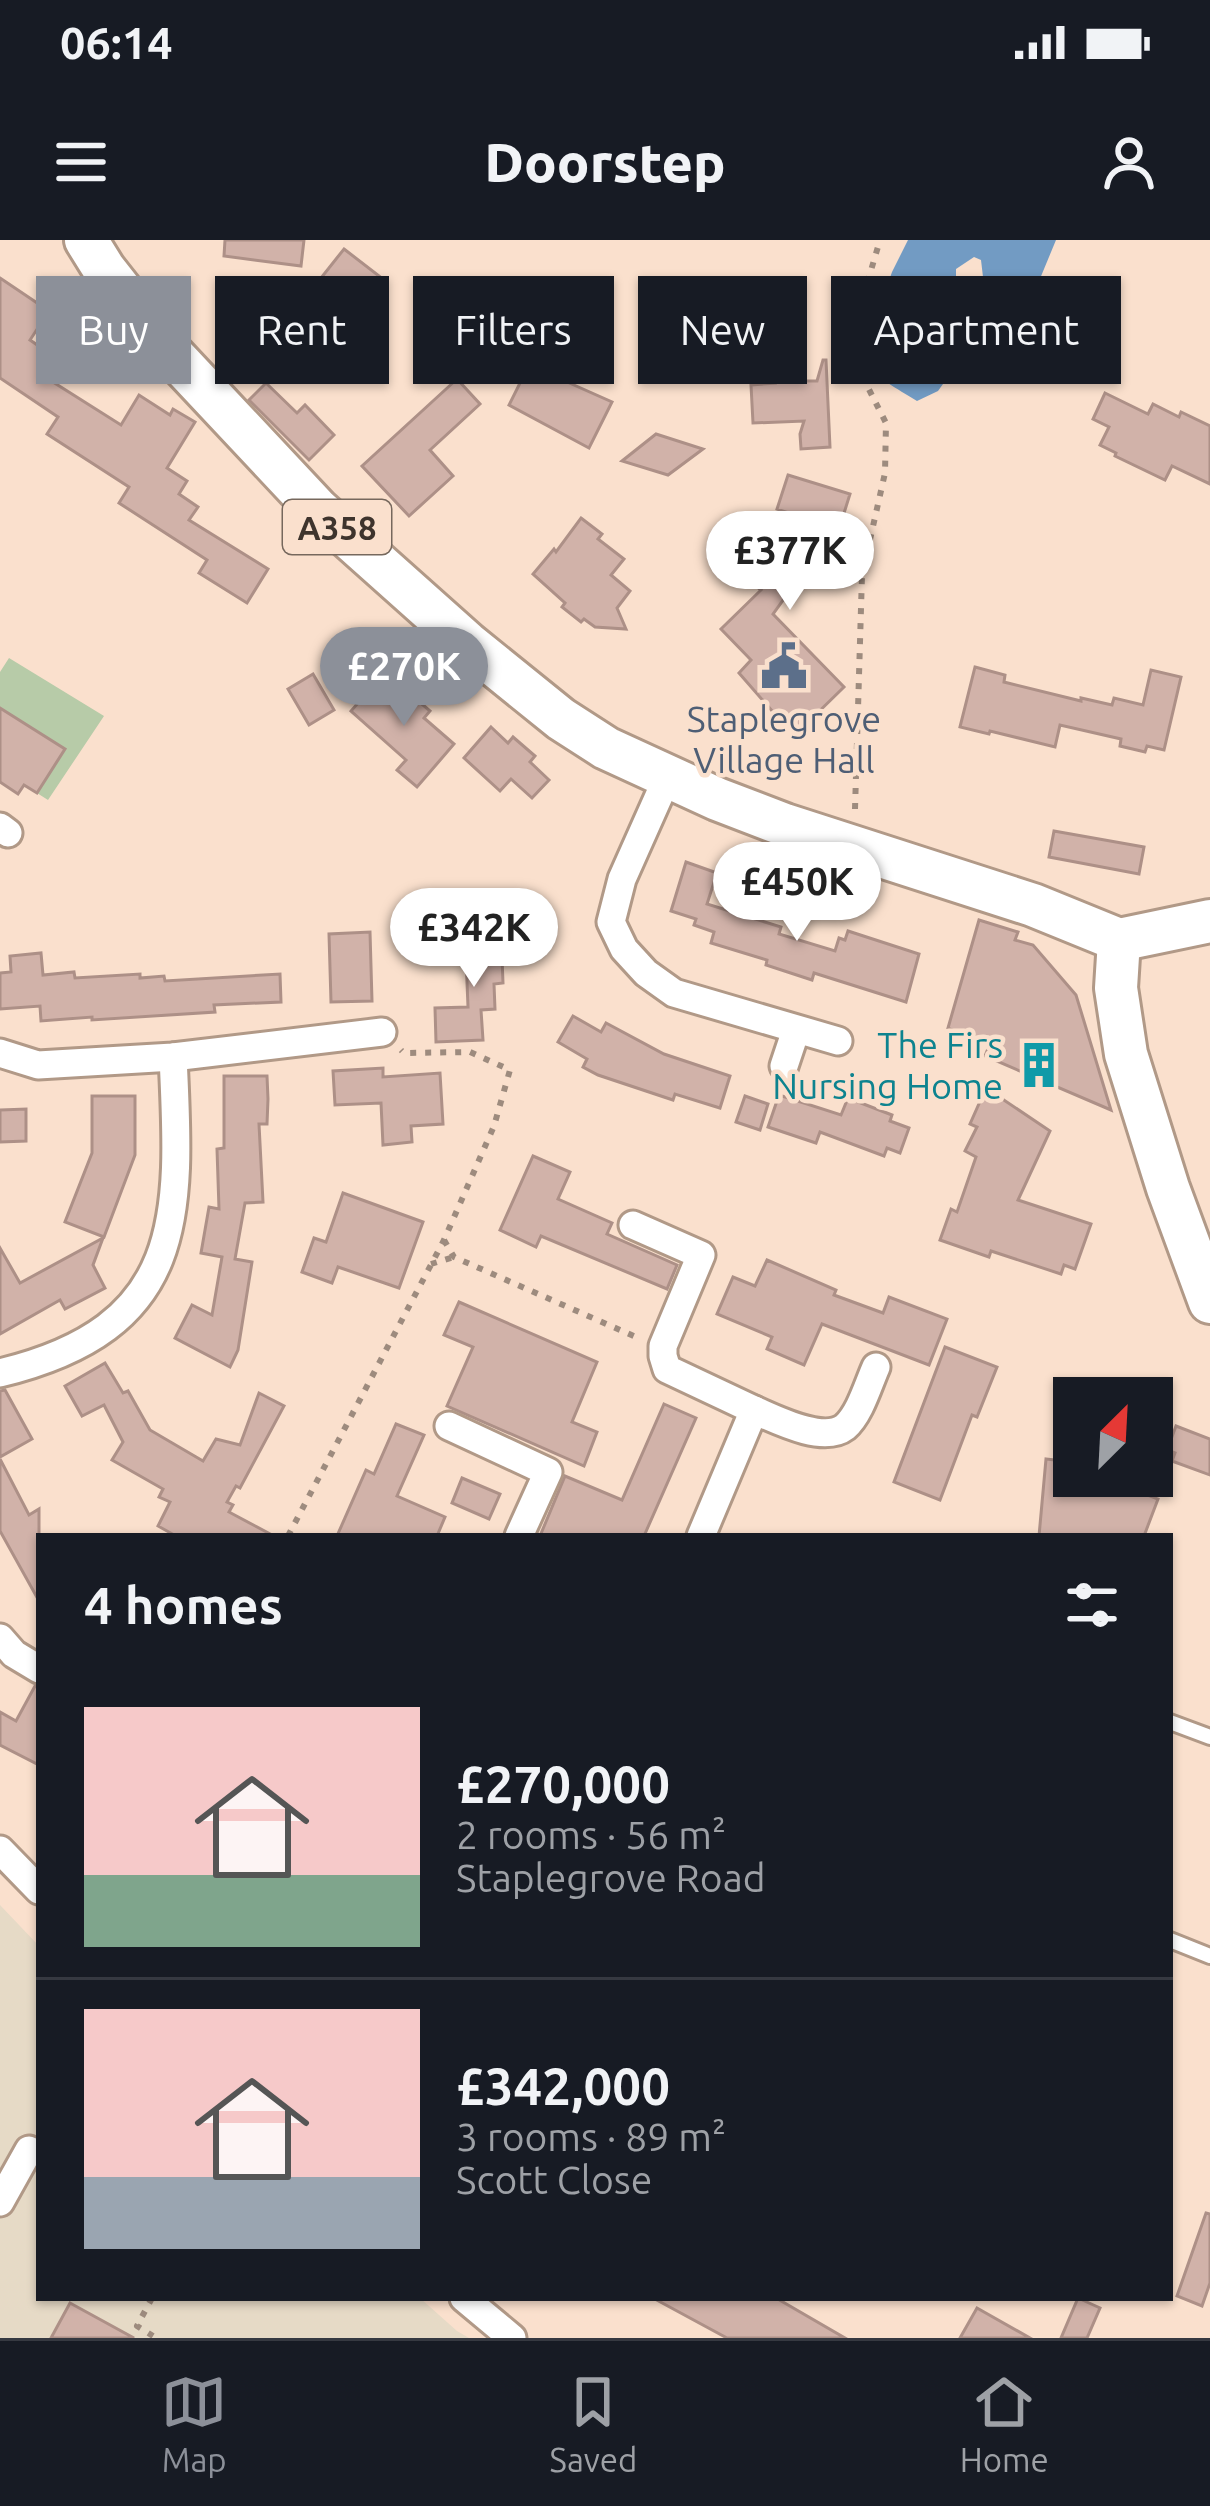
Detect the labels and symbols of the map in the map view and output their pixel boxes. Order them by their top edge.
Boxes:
road number: A358 [283,500,391,554]
pin: £377K [706,511,874,613]
pin: £270K [320,627,488,729]
public building icon: Staplegrove Village Hall [759,641,809,691]
place label: Staplegrove Village Hall [687,698,881,780]
pin: £450K [713,842,881,944]
pin: £342K [390,888,558,990]
place label: The Firs Nursing Home [772,1024,1003,1106]
building icon: The Firs Nursing Home [1014,1040,1064,1090]
north arrow [1053,1377,1173,1497]

